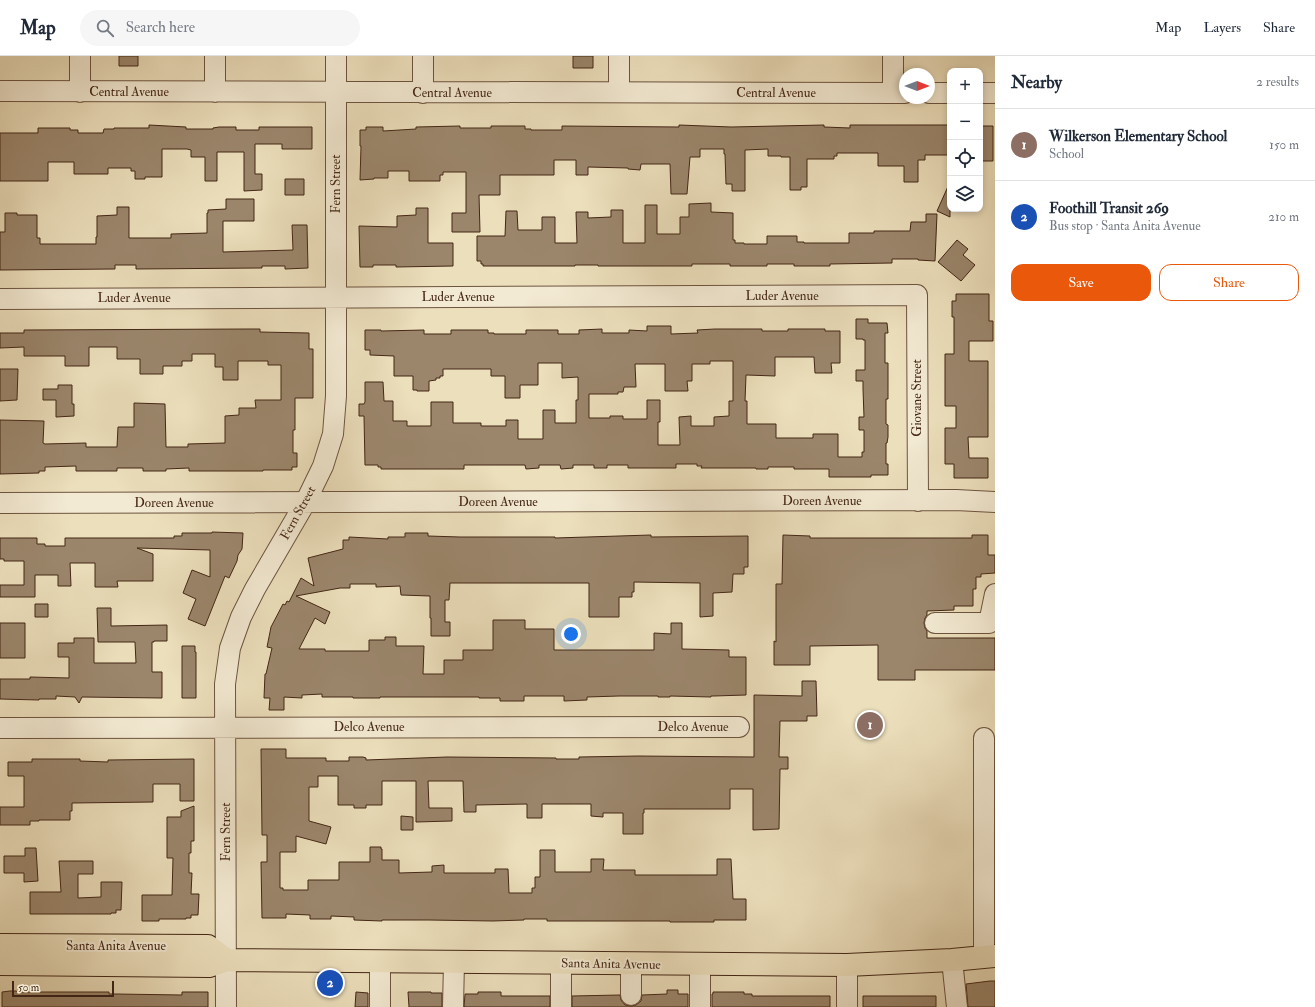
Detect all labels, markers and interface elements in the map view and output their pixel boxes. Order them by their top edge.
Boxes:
search box [80,10,360,46]
text: Map [20,16,56,40]
icon: search [94,17,116,39]
text: Search here [126,18,195,37]
text: Map [1155,19,1181,36]
text: Layers [1203,19,1241,36]
text: Share [1263,19,1295,36]
north arrow [899,68,935,104]
map controls [947,68,983,212]
button: + [947,68,983,104]
text: Nearby [1011,72,1062,93]
text: 2 results [1256,74,1299,90]
street label: Central Avenue [89,84,169,100]
street label: Central Avenue [412,85,492,101]
street label: Central Avenue [736,85,816,101]
button: − [947,104,983,140]
text: Wilkerson Elementary School [1049,127,1227,146]
text: 1 [1022,137,1026,153]
text: 150 m [1269,137,1299,153]
button: locate [947,140,983,176]
text: School [1049,146,1084,162]
street label: Fern Street [328,155,344,213]
button: layers [947,176,983,212]
text: Foothill Transit 269 [1049,199,1169,218]
text: 2 [1021,209,1027,225]
text: 210 m [1268,209,1299,225]
text: Bus stop · Santa Anita Avenue [1049,218,1201,234]
button: Save [1011,264,1151,301]
button: Share [1159,264,1299,301]
street label: Luder Avenue [745,288,819,304]
street label: Luder Avenue [421,289,495,305]
street label: Luder Avenue [97,290,171,306]
street label: Giovane Street [909,359,925,437]
street label: Fern Street [277,483,319,543]
street label: Doreen Avenue [782,493,862,509]
street label: Doreen Avenue [458,494,538,510]
street label: Doreen Avenue [134,495,214,511]
your location [561,624,581,644]
pin: 1 [857,710,883,740]
street label: Delco Avenue [333,719,405,735]
street label: Delco Avenue [657,719,729,735]
street label: Fern Street [218,803,234,861]
street label: Santa Anita Avenue [66,938,166,954]
street label: Santa Anita Avenue [561,955,662,973]
pin: 2 [317,968,343,998]
scale bar [12,979,114,998]
text: 50 m [18,981,39,994]

